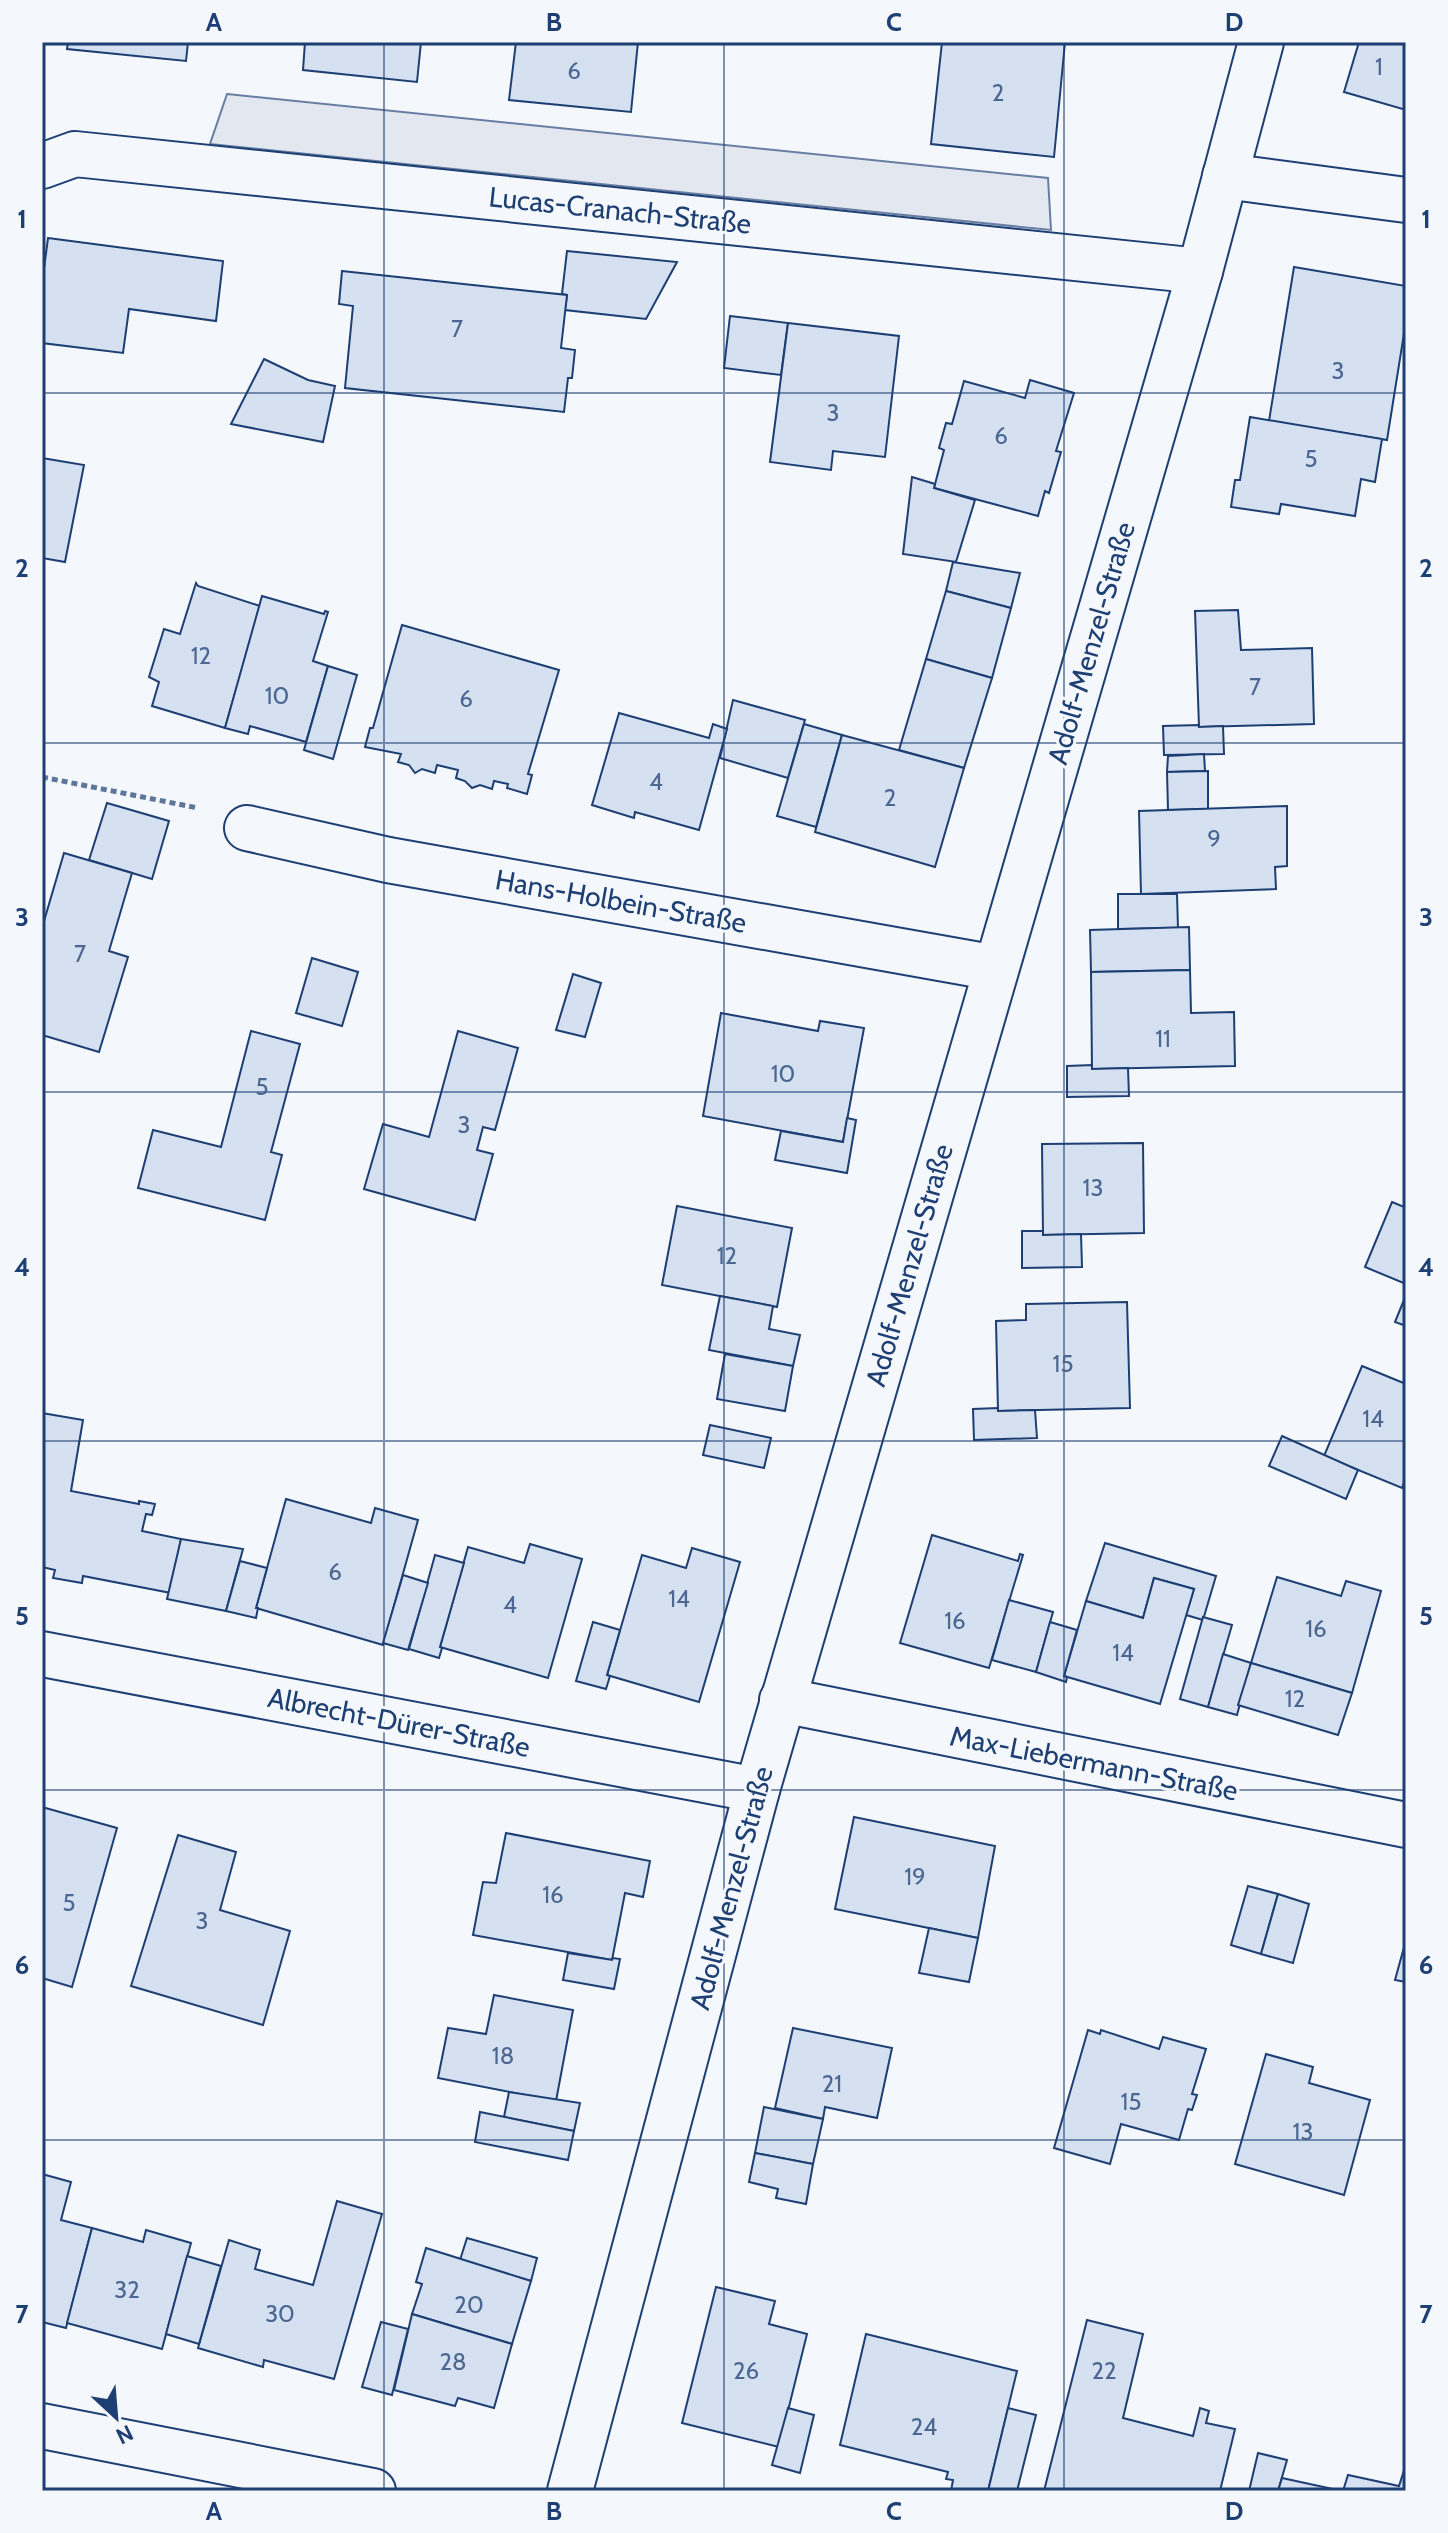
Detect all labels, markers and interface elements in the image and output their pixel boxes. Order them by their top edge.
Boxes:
text: A [206,6,223,38]
text: B [546,6,562,38]
text: C [886,6,902,38]
text: D [1225,6,1243,38]
house number: 1 [1375,52,1383,81]
house number: 6 [567,56,581,85]
house number: 2 [992,78,1004,107]
street label: Lucas-Cranach-Straße [487,179,753,241]
text: 1 [17,203,27,235]
text: 1 [1421,203,1431,235]
house number: 7 [451,314,463,343]
house number: 3 [1332,356,1344,385]
house number: 3 [827,398,839,427]
house number: 6 [994,421,1008,450]
house number: 5 [1305,444,1317,473]
street label: Adolf-Menzel-Straße [1040,518,1142,768]
text: 2 [15,552,29,584]
text: 2 [1419,552,1433,584]
house number: 12 [191,641,211,670]
house number: 7 [1249,672,1261,701]
house number: 10 [265,681,289,710]
house number: 6 [459,684,473,713]
house number: 4 [649,767,663,796]
house number: 2 [884,783,896,812]
house number: 9 [1207,824,1221,853]
street label: Hans-Holbein-Straße [493,862,749,940]
text: 3 [15,901,29,933]
text: 3 [1419,901,1433,933]
house number: 7 [74,939,86,968]
house number: 11 [1155,1024,1171,1053]
house number: 10 [771,1059,795,1088]
house number: 5 [256,1072,268,1101]
house number: 3 [458,1110,470,1139]
street label: Adolf-Menzel-Straße [858,1140,960,1390]
house number: 13 [1083,1173,1103,1202]
house number: 12 [717,1241,737,1270]
text: 4 [14,1251,30,1283]
text: 4 [1418,1251,1434,1283]
house number: 15 [1053,1349,1073,1378]
house number: 14 [1362,1404,1384,1433]
house number: 6 [328,1557,342,1586]
house number: 14 [668,1584,690,1613]
house number: 4 [503,1590,517,1619]
text: 5 [15,1600,29,1632]
text: 5 [1419,1600,1433,1632]
house number: 16 [944,1606,966,1635]
house number: 16 [1305,1614,1327,1643]
house number: 14 [1112,1638,1134,1667]
street label: Albrecht-Dürer-Straße [265,1680,533,1764]
house number: 12 [1285,1684,1305,1713]
street label: Max-Liebermann-Straße [947,1718,1241,1808]
street label: Adolf-Menzel-Straße [682,1763,780,2013]
house number: 19 [904,1862,926,1891]
house number: 16 [542,1880,564,1909]
house number: 5 [63,1888,75,1917]
house number: 3 [196,1906,208,1935]
text: 6 [15,1949,29,1981]
text: 6 [1419,1949,1433,1981]
house number: 18 [492,2041,514,2070]
house number: 21 [822,2069,842,2098]
house number: 15 [1121,2087,1141,2116]
house number: 13 [1293,2117,1313,2146]
house number: 32 [114,2275,140,2304]
house number: 20 [454,2290,484,2319]
text: 7 [15,2298,29,2330]
text: 7 [1419,2298,1433,2330]
house number: 30 [265,2299,295,2328]
house number: 28 [439,2347,467,2376]
house number: 26 [733,2356,759,2385]
house number: 22 [1091,2356,1117,2385]
north arrow [76,2377,156,2457]
house number: 24 [911,2412,937,2441]
text: N [112,2419,137,2450]
text: A [206,2495,223,2527]
text: B [546,2495,562,2527]
text: C [886,2495,902,2527]
text: D [1225,2495,1243,2527]

